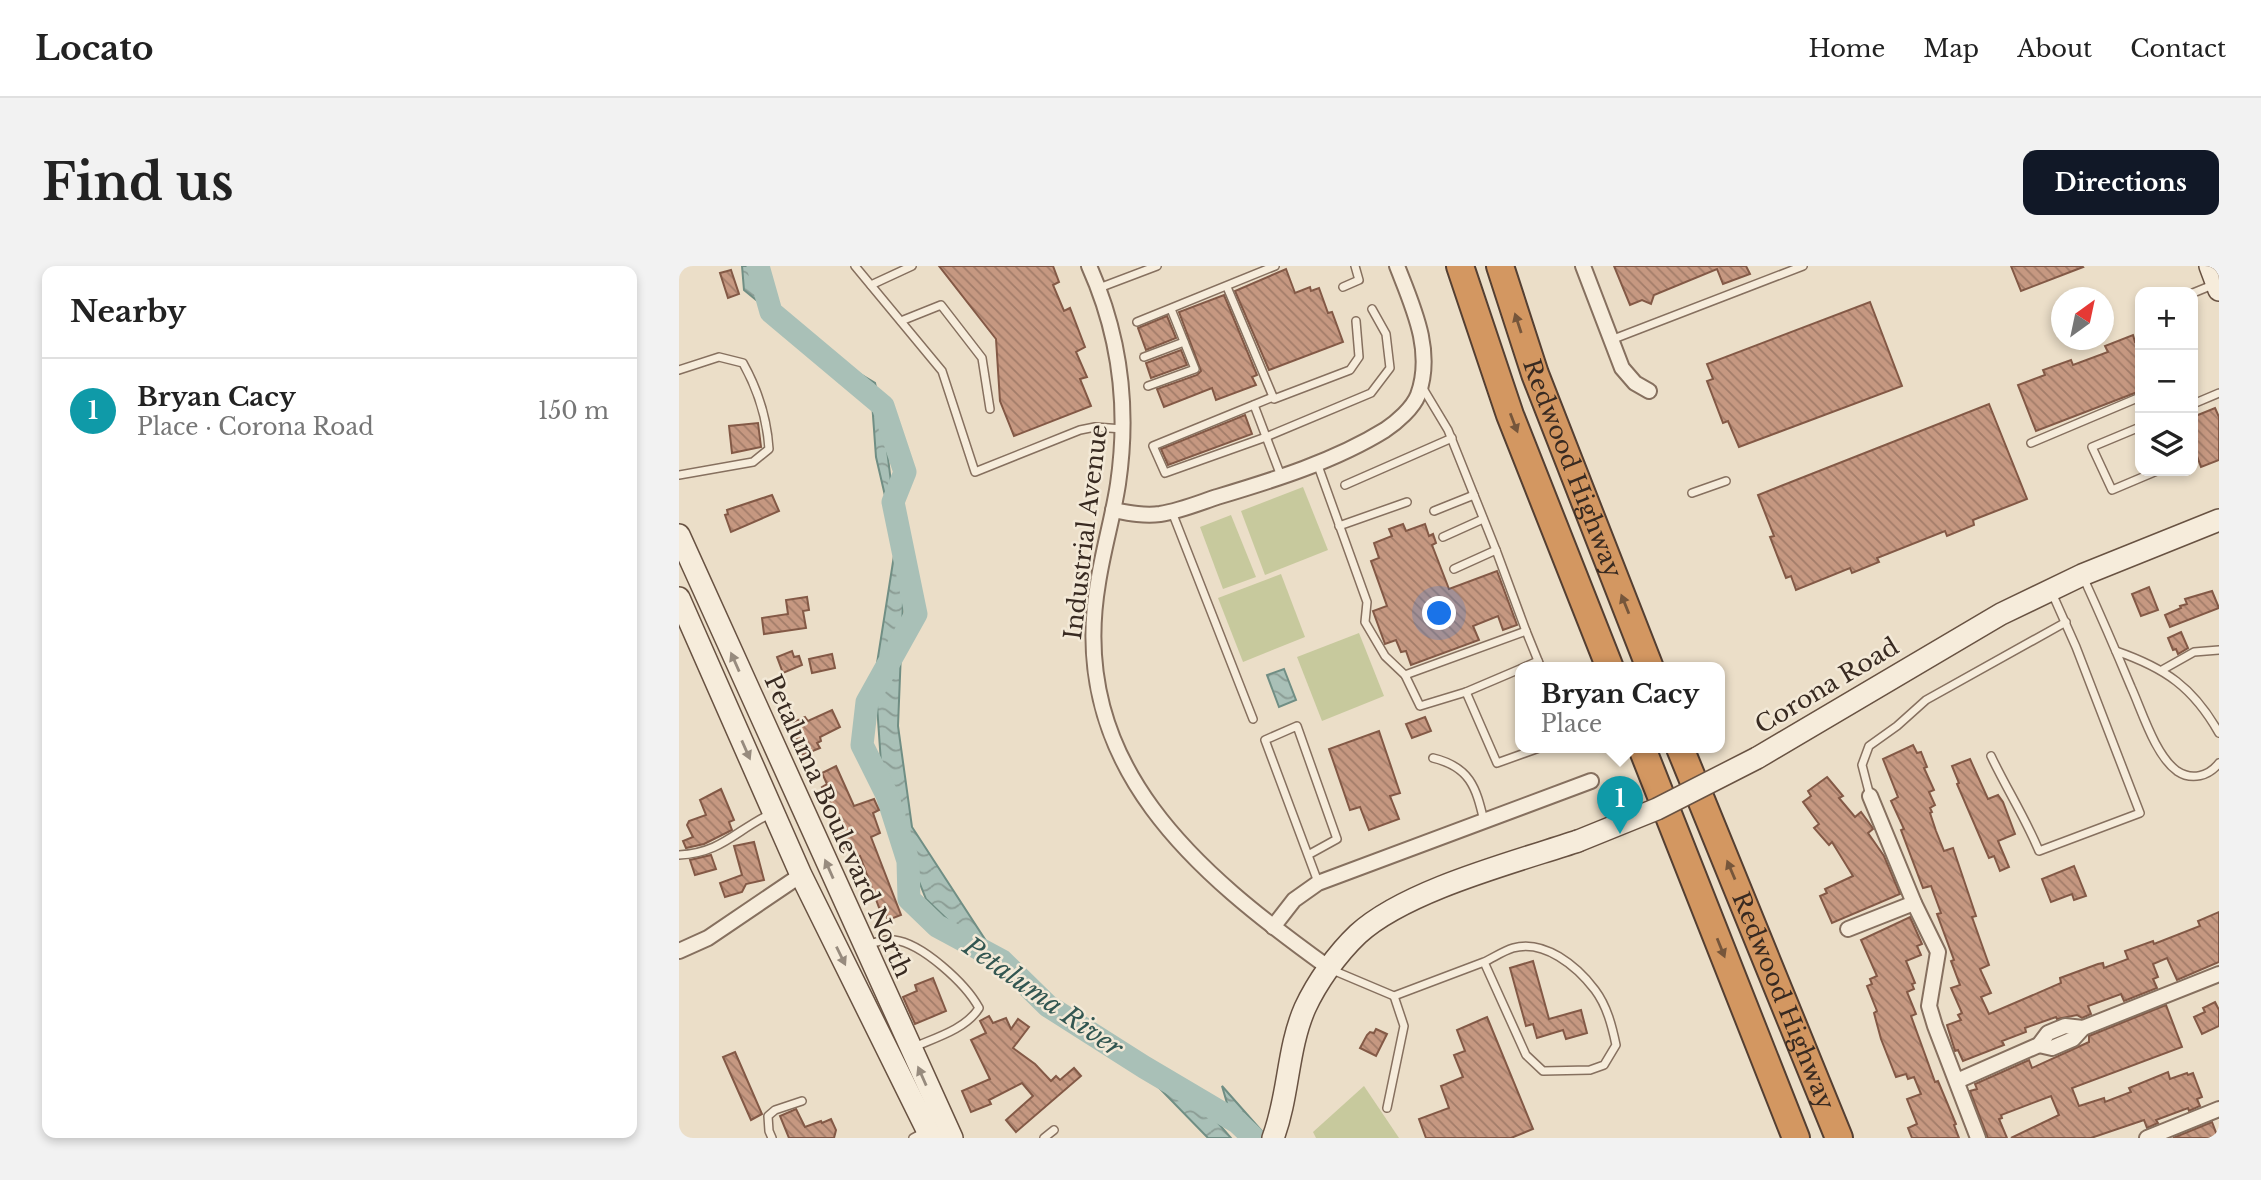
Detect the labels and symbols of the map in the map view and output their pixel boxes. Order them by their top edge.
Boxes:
north arrow [2051,287,2114,350]
one-way arrow [1513,312,1523,333]
street label: Redwood Highway [1517,355,1628,582]
one-way arrow [1508,413,1519,434]
street label: Industrial Avenue [1058,423,1113,641]
one-way arrow [1620,593,1631,614]
your location [1422,596,1456,630]
street label: Corona Road [1750,631,1904,740]
one-way arrow [729,652,741,672]
street label: Petaluma Boulevard North [758,670,919,982]
one-way arrow [740,740,752,760]
pin: 1 [1597,776,1643,834]
one-way arrow [823,859,834,879]
one-way arrow [1725,860,1736,881]
street label: Redwood Highway [1726,888,1841,1114]
water label: Petaluma River [956,930,1130,1064]
one-way arrow [1715,938,1726,959]
one-way arrow [836,946,847,966]
one-way arrow [916,1066,927,1087]

